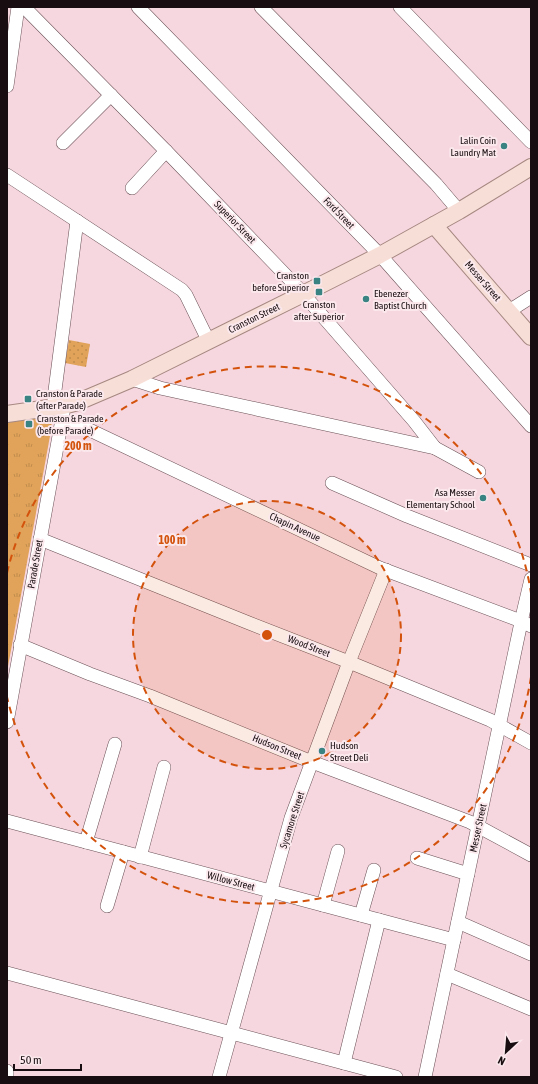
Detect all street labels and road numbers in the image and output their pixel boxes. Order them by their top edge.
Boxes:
street label: Ford Street [321,195,357,231]
street label: Superior Street [212,199,258,246]
street label: Messer Street [463,259,503,303]
street label: Cranston Street [226,301,282,335]
street label: Chapin Avenue [268,510,323,544]
street label: Parade Street [25,539,45,589]
street label: Wood Street [286,633,332,659]
street label: Hudson Street [251,732,303,762]
street label: Sycamore Street [278,790,306,850]
street label: Messer Street [468,803,489,853]
street label: Willow Street [206,869,256,893]

